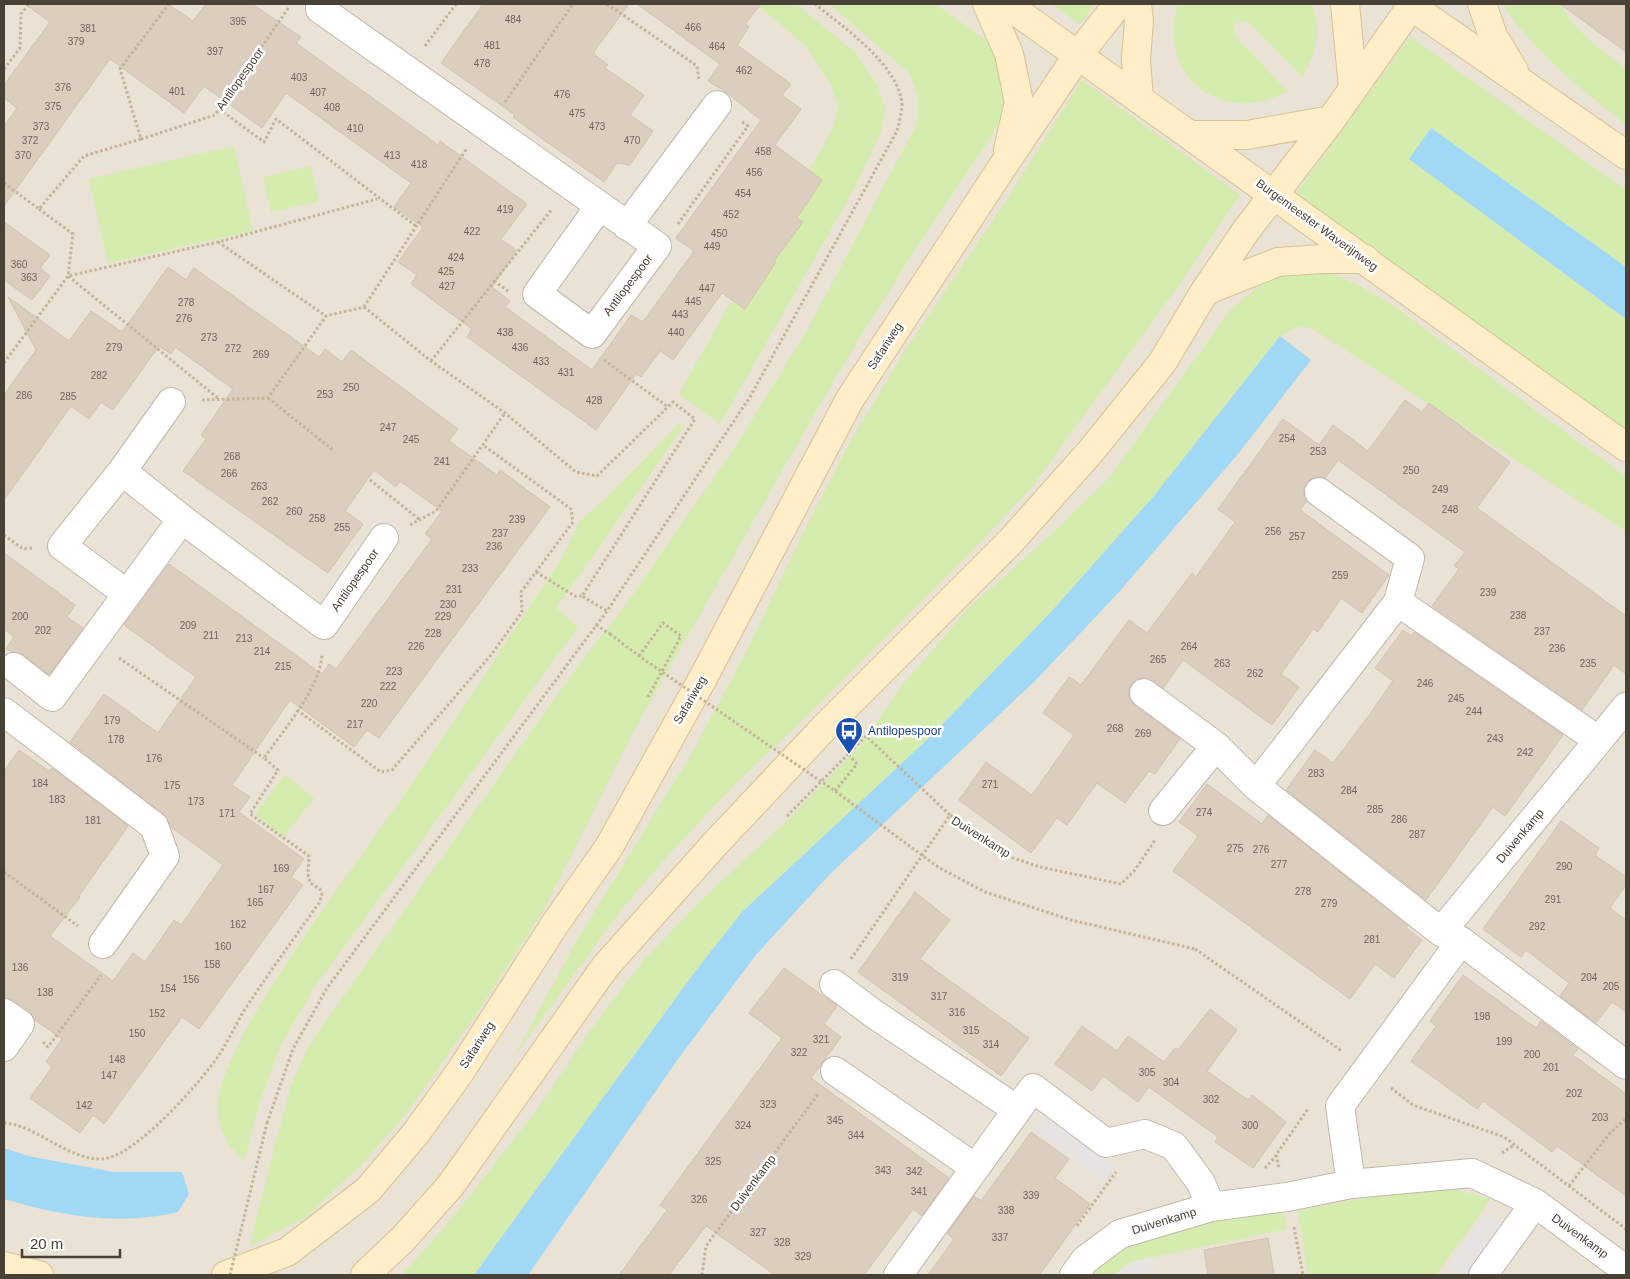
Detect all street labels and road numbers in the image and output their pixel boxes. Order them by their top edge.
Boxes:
street label: Antilopespoor [213,45,267,113]
street label: Burgemeester Waverijnweg [1253,176,1381,274]
street label: Antilopespoor [600,251,656,319]
street label: Safariweg [865,320,905,372]
street label: Antilopespoor [328,546,382,614]
street label: Safariweg [671,673,709,727]
street label: Duivenkamp [1493,806,1547,866]
street label: Duivenkamp [949,813,1013,861]
street label: Safariweg [457,1019,497,1071]
street label: Duivenkamp [727,1152,779,1214]
street label: Duivenkamp [1130,1204,1198,1237]
street label: Duivenkamp [1549,1211,1611,1261]

